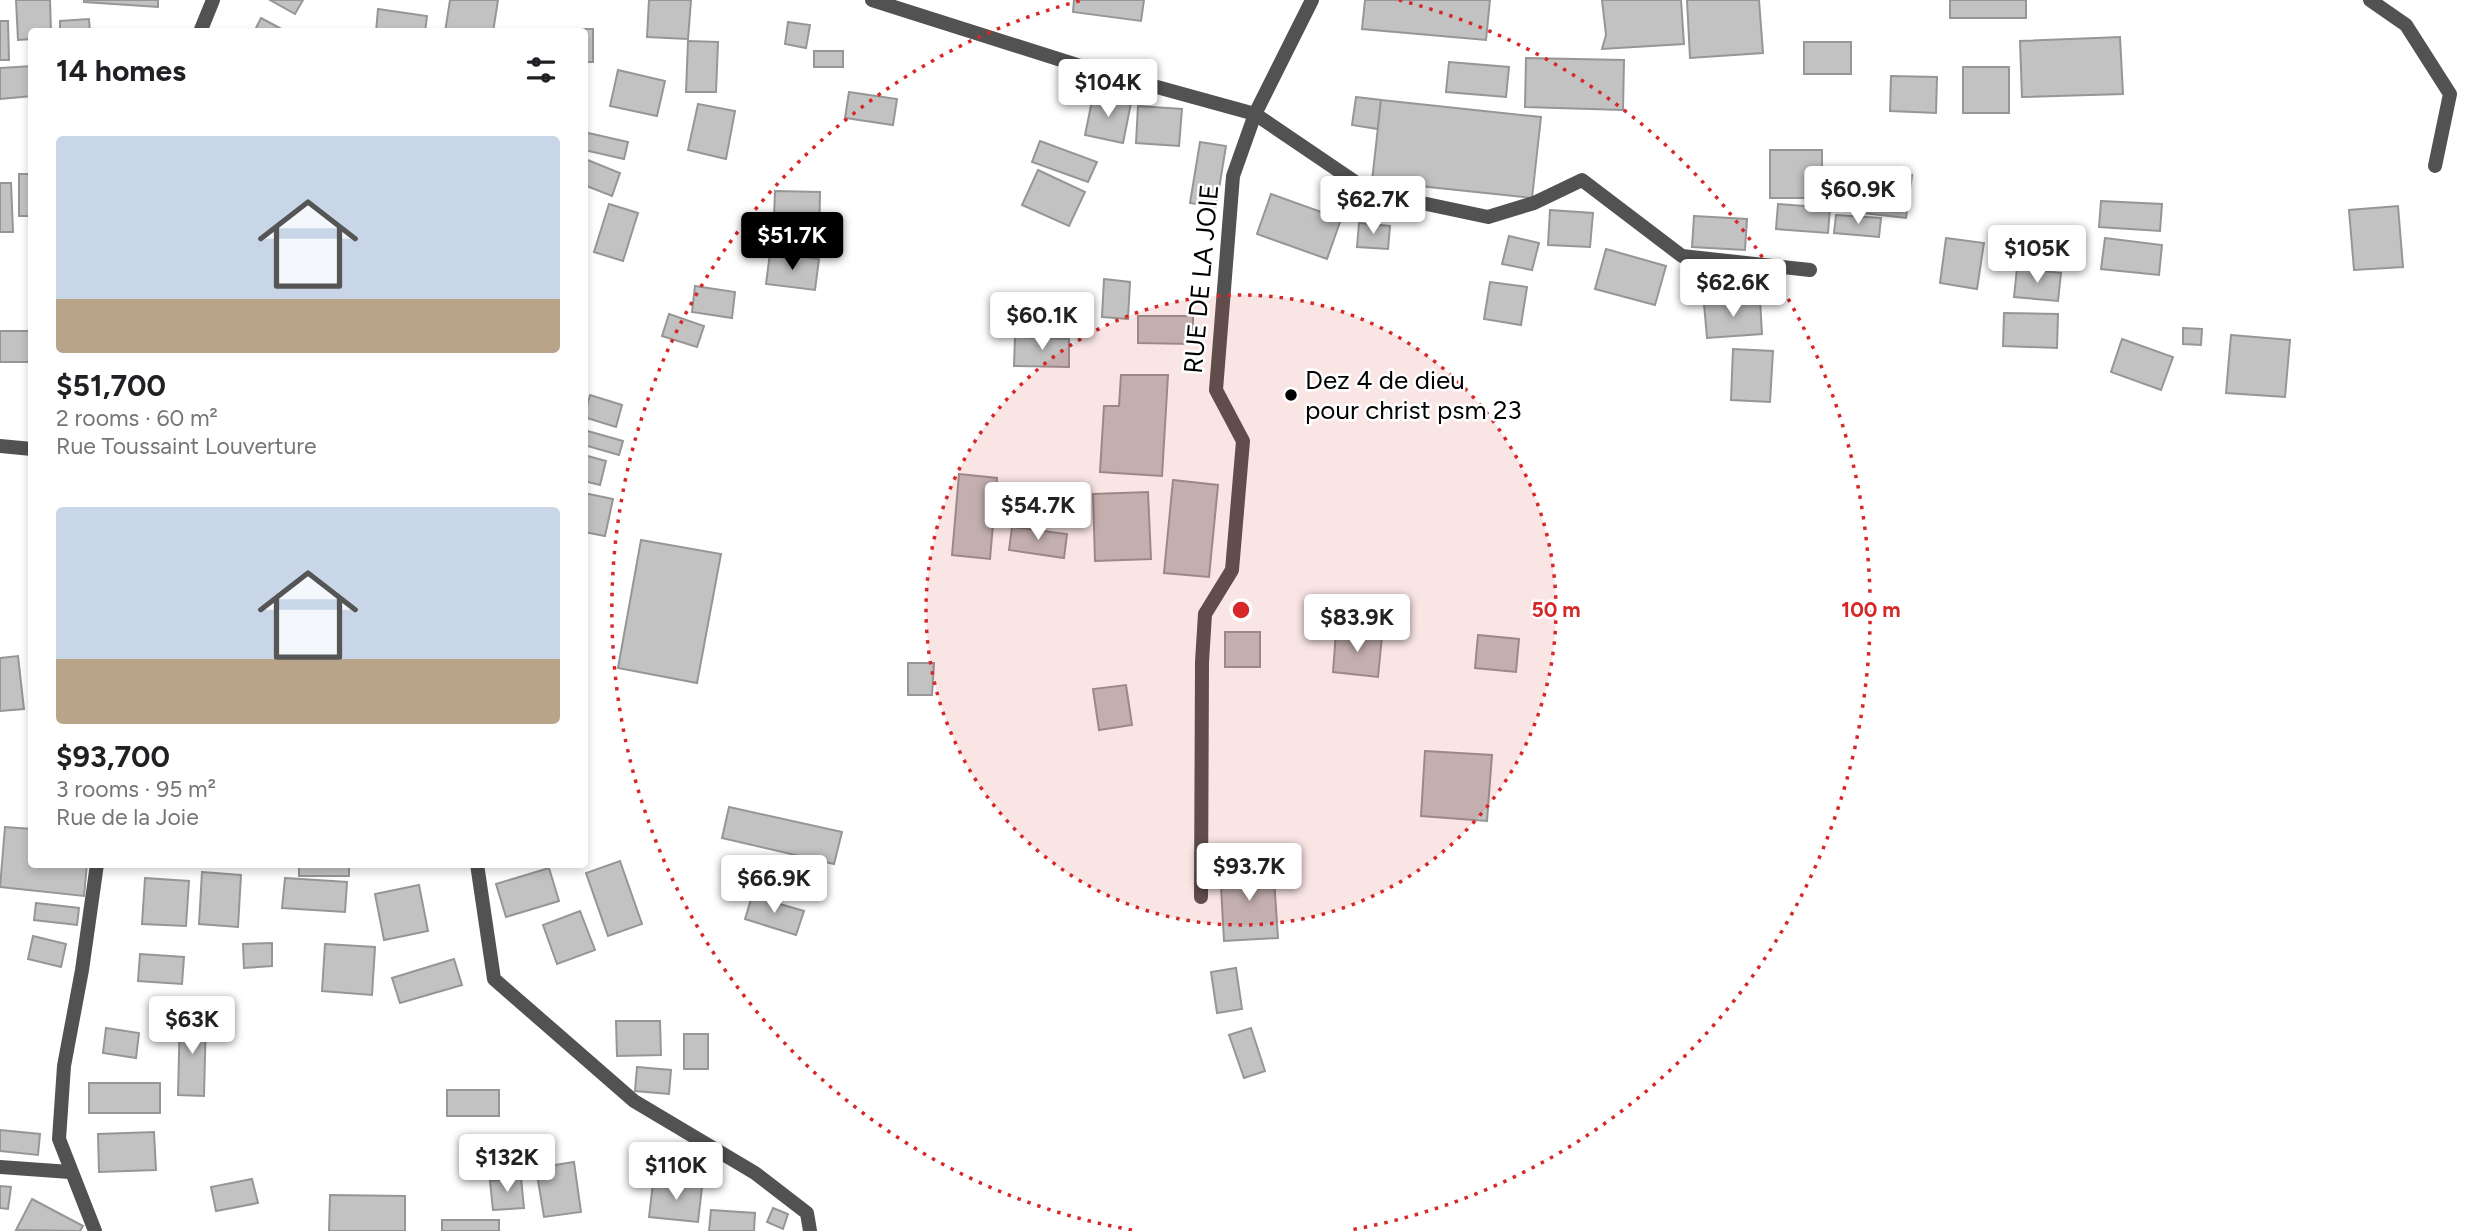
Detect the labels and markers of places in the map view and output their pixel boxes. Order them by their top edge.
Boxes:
pin: $104K [1059,60,1157,119]
pin: $60.9K [1801,166,1915,226]
pin: $62.7K [1316,176,1430,236]
pin: $51.7K [735,212,849,272]
pin: $105K [1988,226,2086,285]
pin: $62.6K [1676,260,1790,319]
pin: $60.1K [985,292,1099,352]
place label: Dez 4 de dieu pour christ psm 23 [1305,364,1522,426]
marker: Dez 4 de dieu pour christ psm 23 [1283,387,1299,403]
pin: $54.7K [981,482,1095,542]
pin: $83.9K [1300,594,1414,654]
centre of rings [1229,598,1253,622]
pin: $93.7K [1192,844,1306,903]
pin: $66.9K [717,856,831,915]
pin: $63K [151,996,233,1056]
pin: $132K [458,1134,556,1194]
pin: $110K [627,1142,725,1202]

